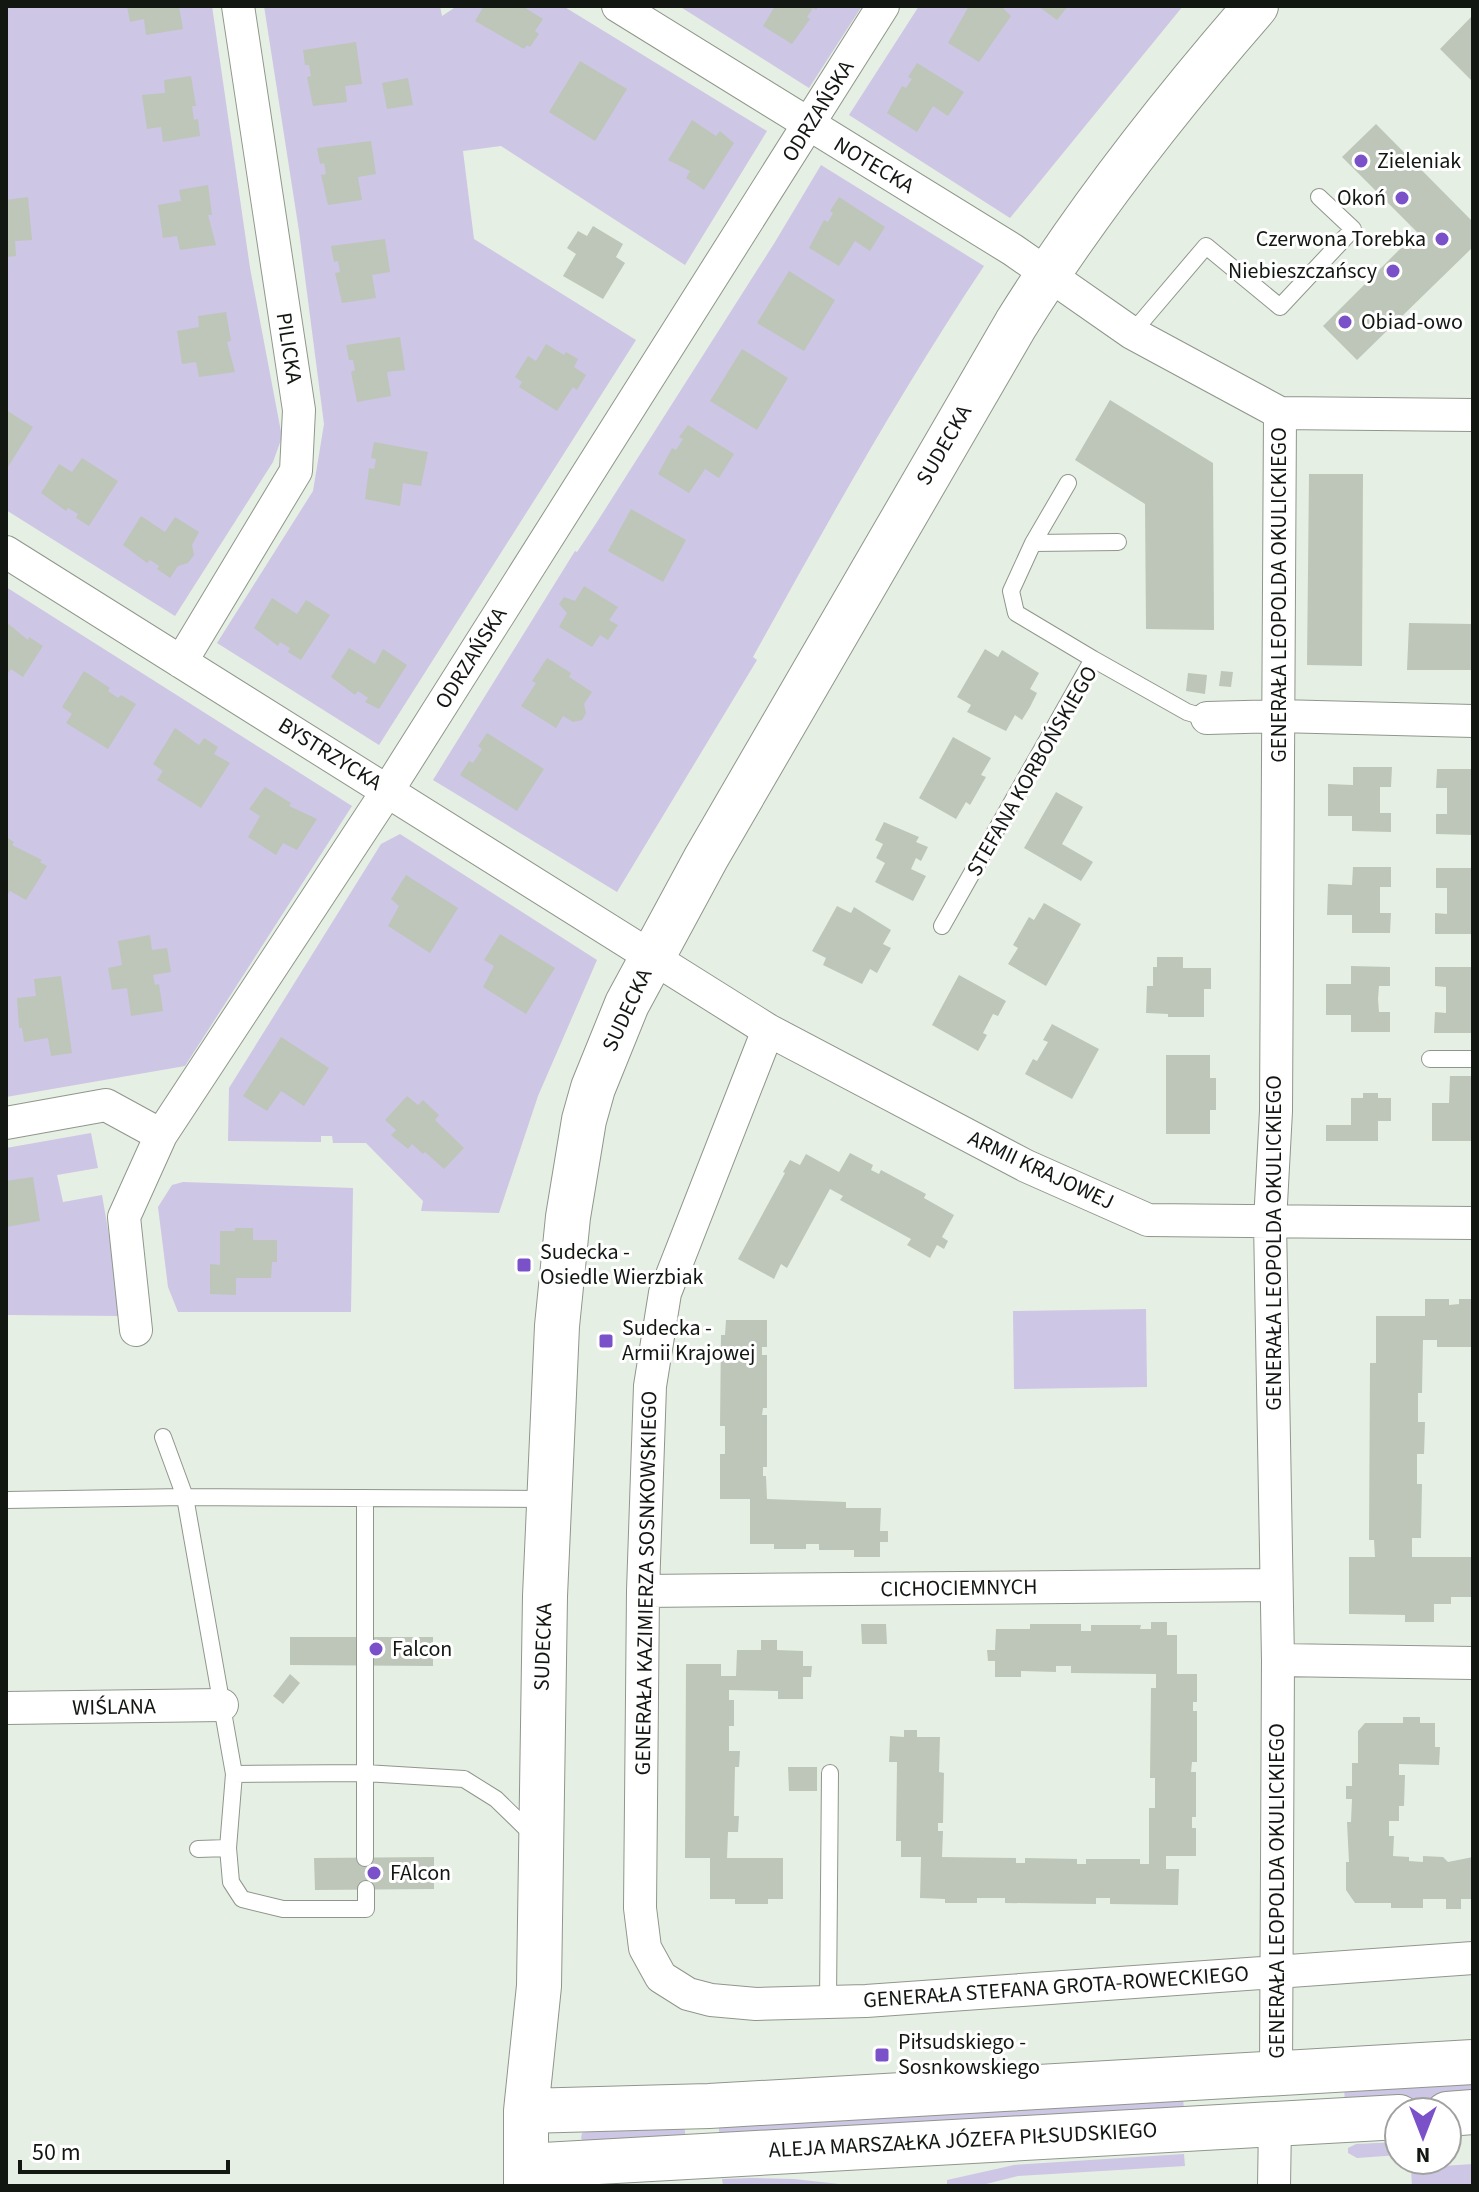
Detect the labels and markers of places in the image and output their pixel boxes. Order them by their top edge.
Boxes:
place label: Zieleniak [1377,145,1461,177]
marker: Zieleniak [1352,152,1370,170]
place label: Okoń [1337,182,1386,214]
marker: Okoń [1393,189,1411,207]
place label: Czerwona Torebka [1256,223,1426,255]
marker: Czerwona Torebka [1433,230,1451,248]
place label: Niebieszczańscy [1228,255,1378,287]
marker: Niebieszczańscy [1384,262,1402,280]
place label: Obiad-owo [1361,306,1463,338]
marker: Obiad-owo [1336,313,1354,331]
place label: Sudecka - Osiedle Wierzbiak [540,1236,703,1293]
marker: Sudecka - Osiedle Wierzbiak [515,1256,533,1274]
place label: Sudecka - Armii Krajowej [622,1312,755,1369]
marker: Sudecka - Armii Krajowej [597,1332,615,1350]
place label: Falcon [392,1633,452,1665]
marker: Falcon [367,1640,385,1658]
place label: FAlcon [390,1857,451,1889]
marker: FAlcon [365,1864,383,1882]
place label: Piłsudskiego - Sosnkowskiego [898,2026,1040,2083]
marker: Piłsudskiego - Sosnkowskiego [873,2046,891,2064]

